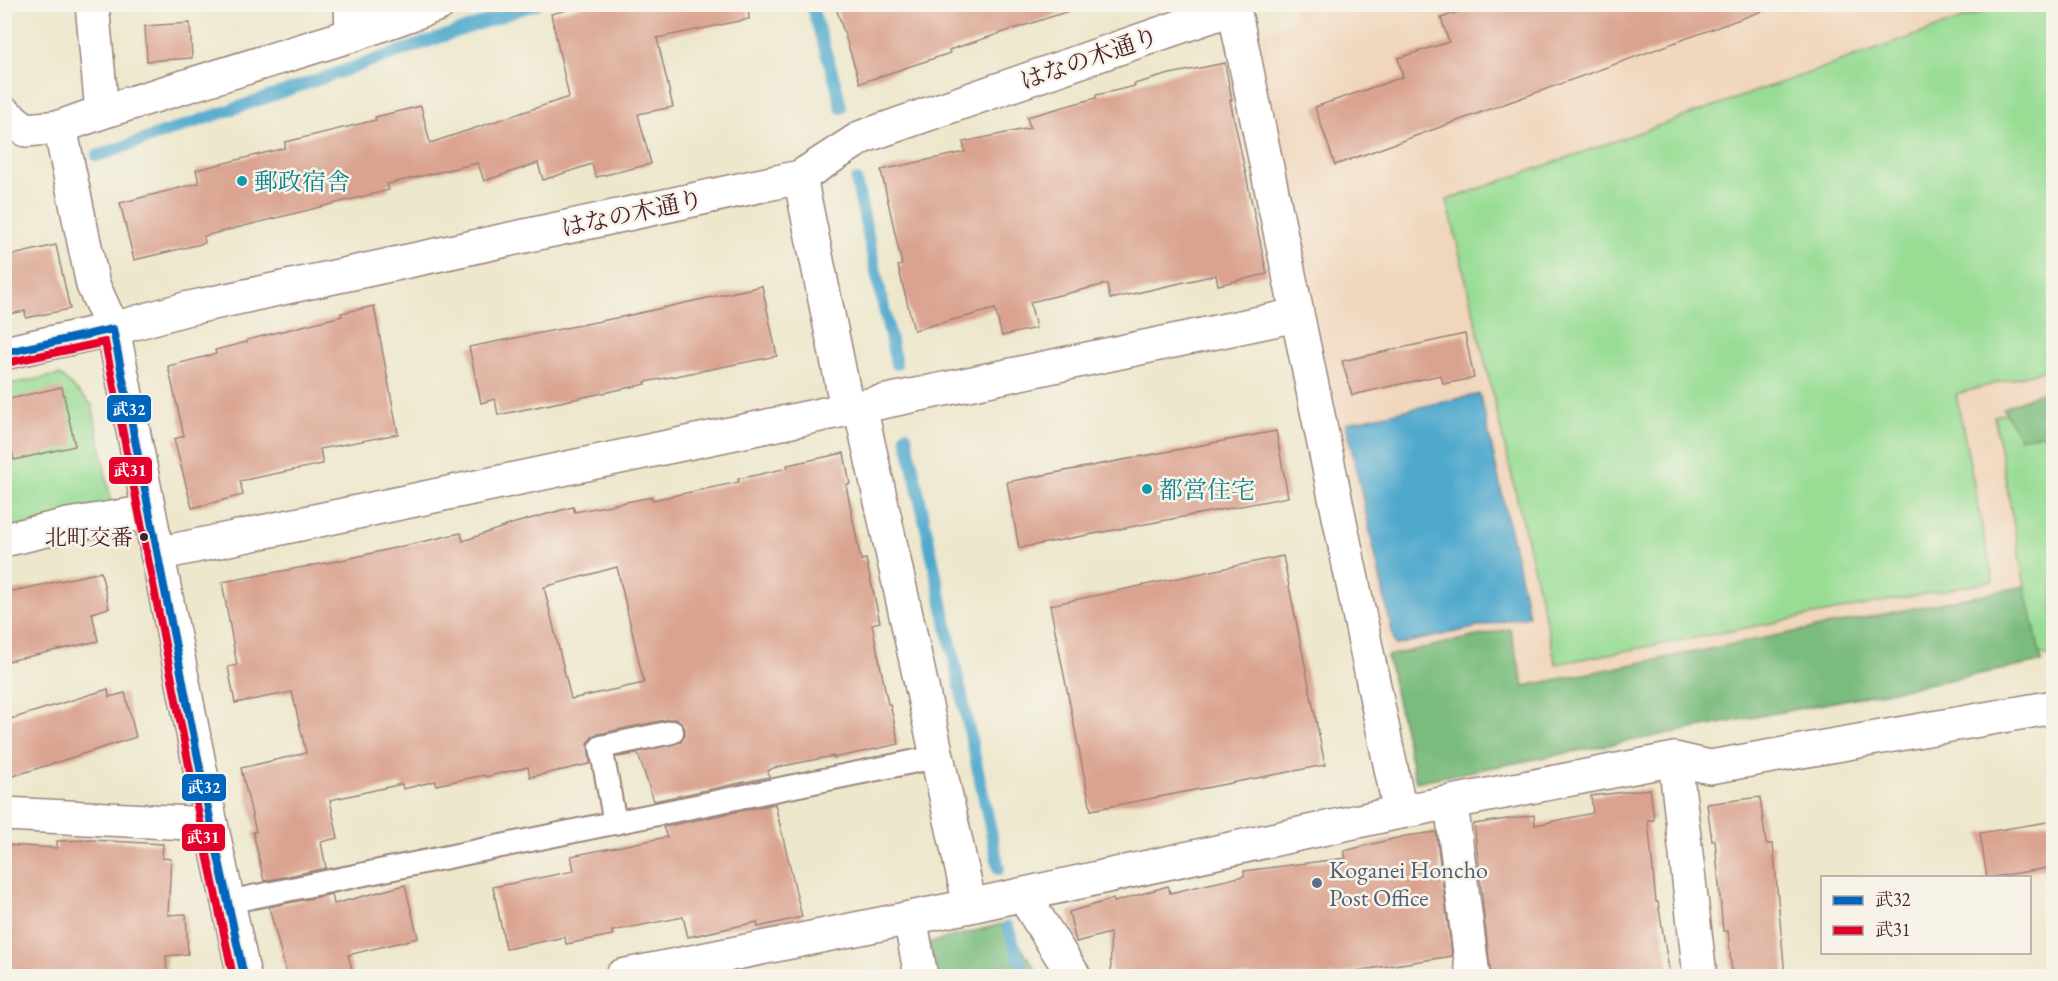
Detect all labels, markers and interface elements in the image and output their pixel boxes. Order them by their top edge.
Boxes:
street label: はなの木通り [1016,20,1162,96]
place label: 郵政宿舎 [254,166,350,197]
marker: 郵政宿舎 [235,174,249,188]
street label: はなの木通り [558,183,706,243]
line badge: 武32 [106,394,152,423]
text: 武32 [113,399,146,420]
line badge: 武31 [108,456,153,485]
text: 武31 [114,460,146,481]
place label: 都営住宅 [1159,474,1255,505]
marker: 都営住宅 [1140,482,1154,496]
place label: 北町交番 [45,523,133,552]
marker: 北町交番 [138,531,150,543]
line badge: 武32 [181,773,227,802]
text: 武32 [188,777,221,798]
line badge: 武31 [181,823,226,852]
text: 武31 [187,827,219,848]
place label: Koganei Honcho Post Office [1329,854,1488,913]
marker: Koganei Honcho Post Office [1310,876,1324,890]
legend [1821,876,2031,954]
text: 武32 [1875,888,1911,911]
text: 武31 [1875,918,1910,941]

